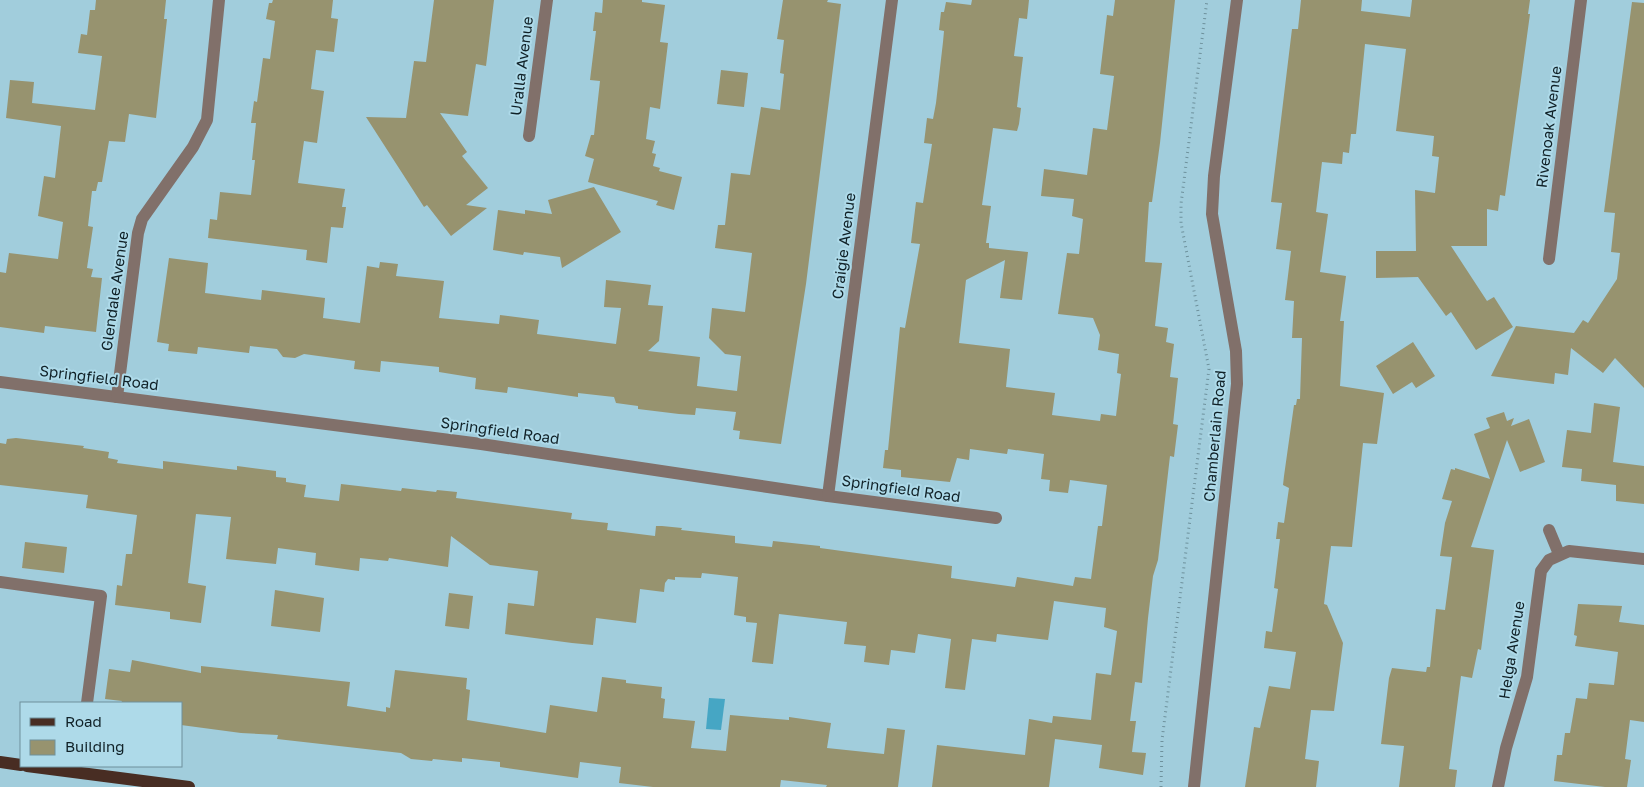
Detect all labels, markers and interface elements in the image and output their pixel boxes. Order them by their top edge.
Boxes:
street label: Uralla Avenue [506,15,536,117]
street label: Rivenoak Avenue [1532,64,1564,189]
street label: Craigie Avenue [828,191,858,300]
street label: Glendale Avenue [97,229,131,352]
street label: Springfield Road [39,361,160,393]
street label: Chamberlain Road [1199,369,1229,502]
street label: Springfield Road [440,413,561,447]
street label: Springfield Road [841,471,962,505]
street label: Helga Avenue [1494,599,1528,700]
legend [20,702,182,767]
text: Road [65,712,102,730]
text: Building [65,737,125,755]

